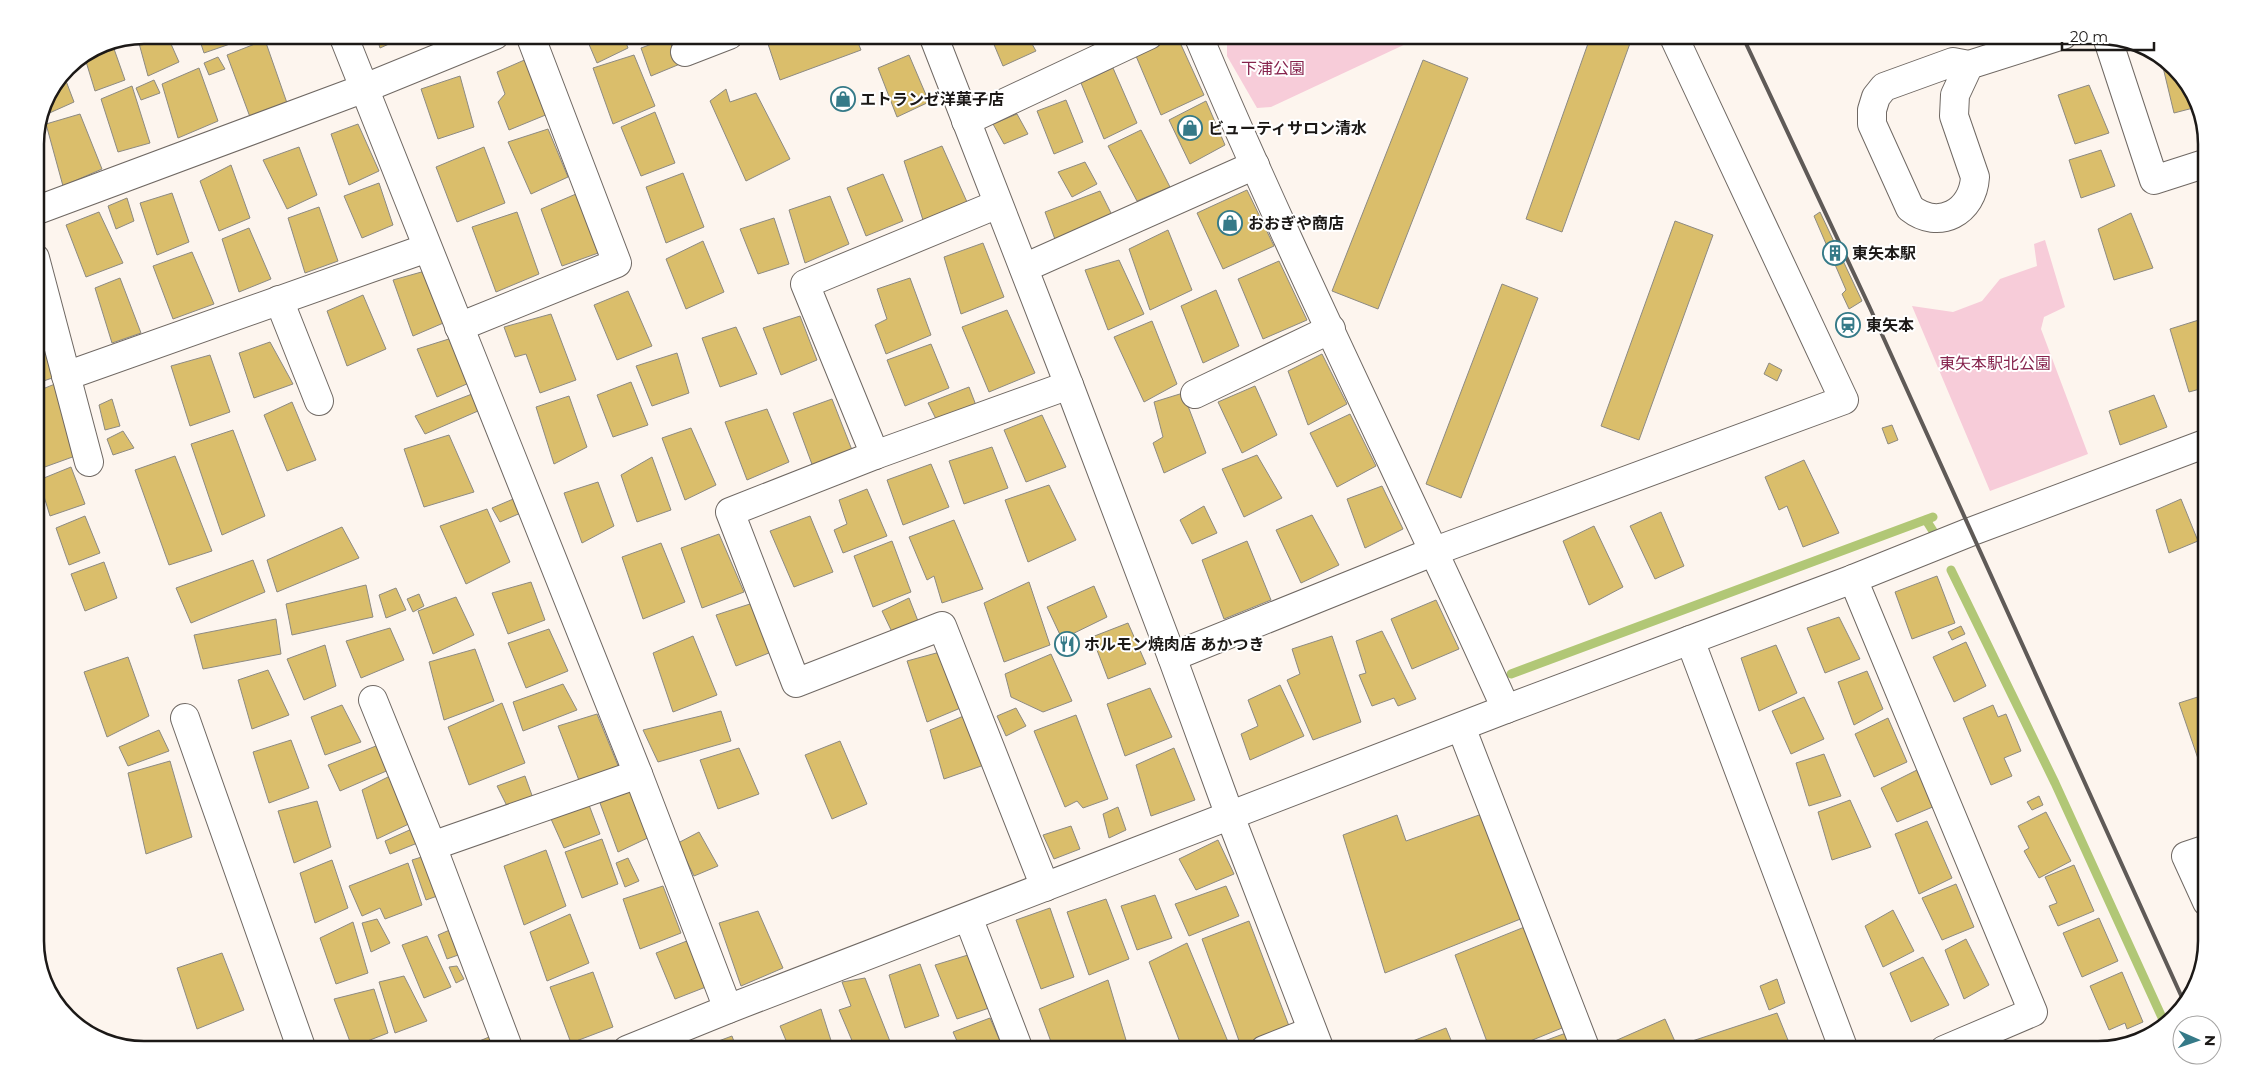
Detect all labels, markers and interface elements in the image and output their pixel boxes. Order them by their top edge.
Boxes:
scale bar [2062,20,2154,52]
text: 20 m [2070,27,2108,46]
park label: 下浦公園 [1241,59,1305,78]
shop icon: エトランゼ洋菓子店 [830,86,856,112]
place label: エトランゼ洋菓子店 [860,90,1004,109]
shop icon: ビューティサロン清水 [1177,115,1203,141]
place label: ビューティサロン清水 [1208,119,1367,138]
shop icon: おおぎや商店 [1217,210,1243,236]
place label: おおぎや商店 [1248,214,1344,233]
building icon: 東矢本駅 [1822,240,1848,266]
place label: 東矢本駅 [1852,244,1916,263]
station icon: 東矢本 [1835,312,1861,338]
place label: 東矢本 [1866,316,1914,335]
park label: 東矢本駅北公園 [1939,354,2051,373]
restaurant icon: ホルモン焼肉店 あかつき [1054,631,1080,657]
place label: ホルモン焼肉店 あかつき [1084,635,1265,654]
north arrow [2172,1015,2222,1065]
text: N [2201,1034,2219,1046]

